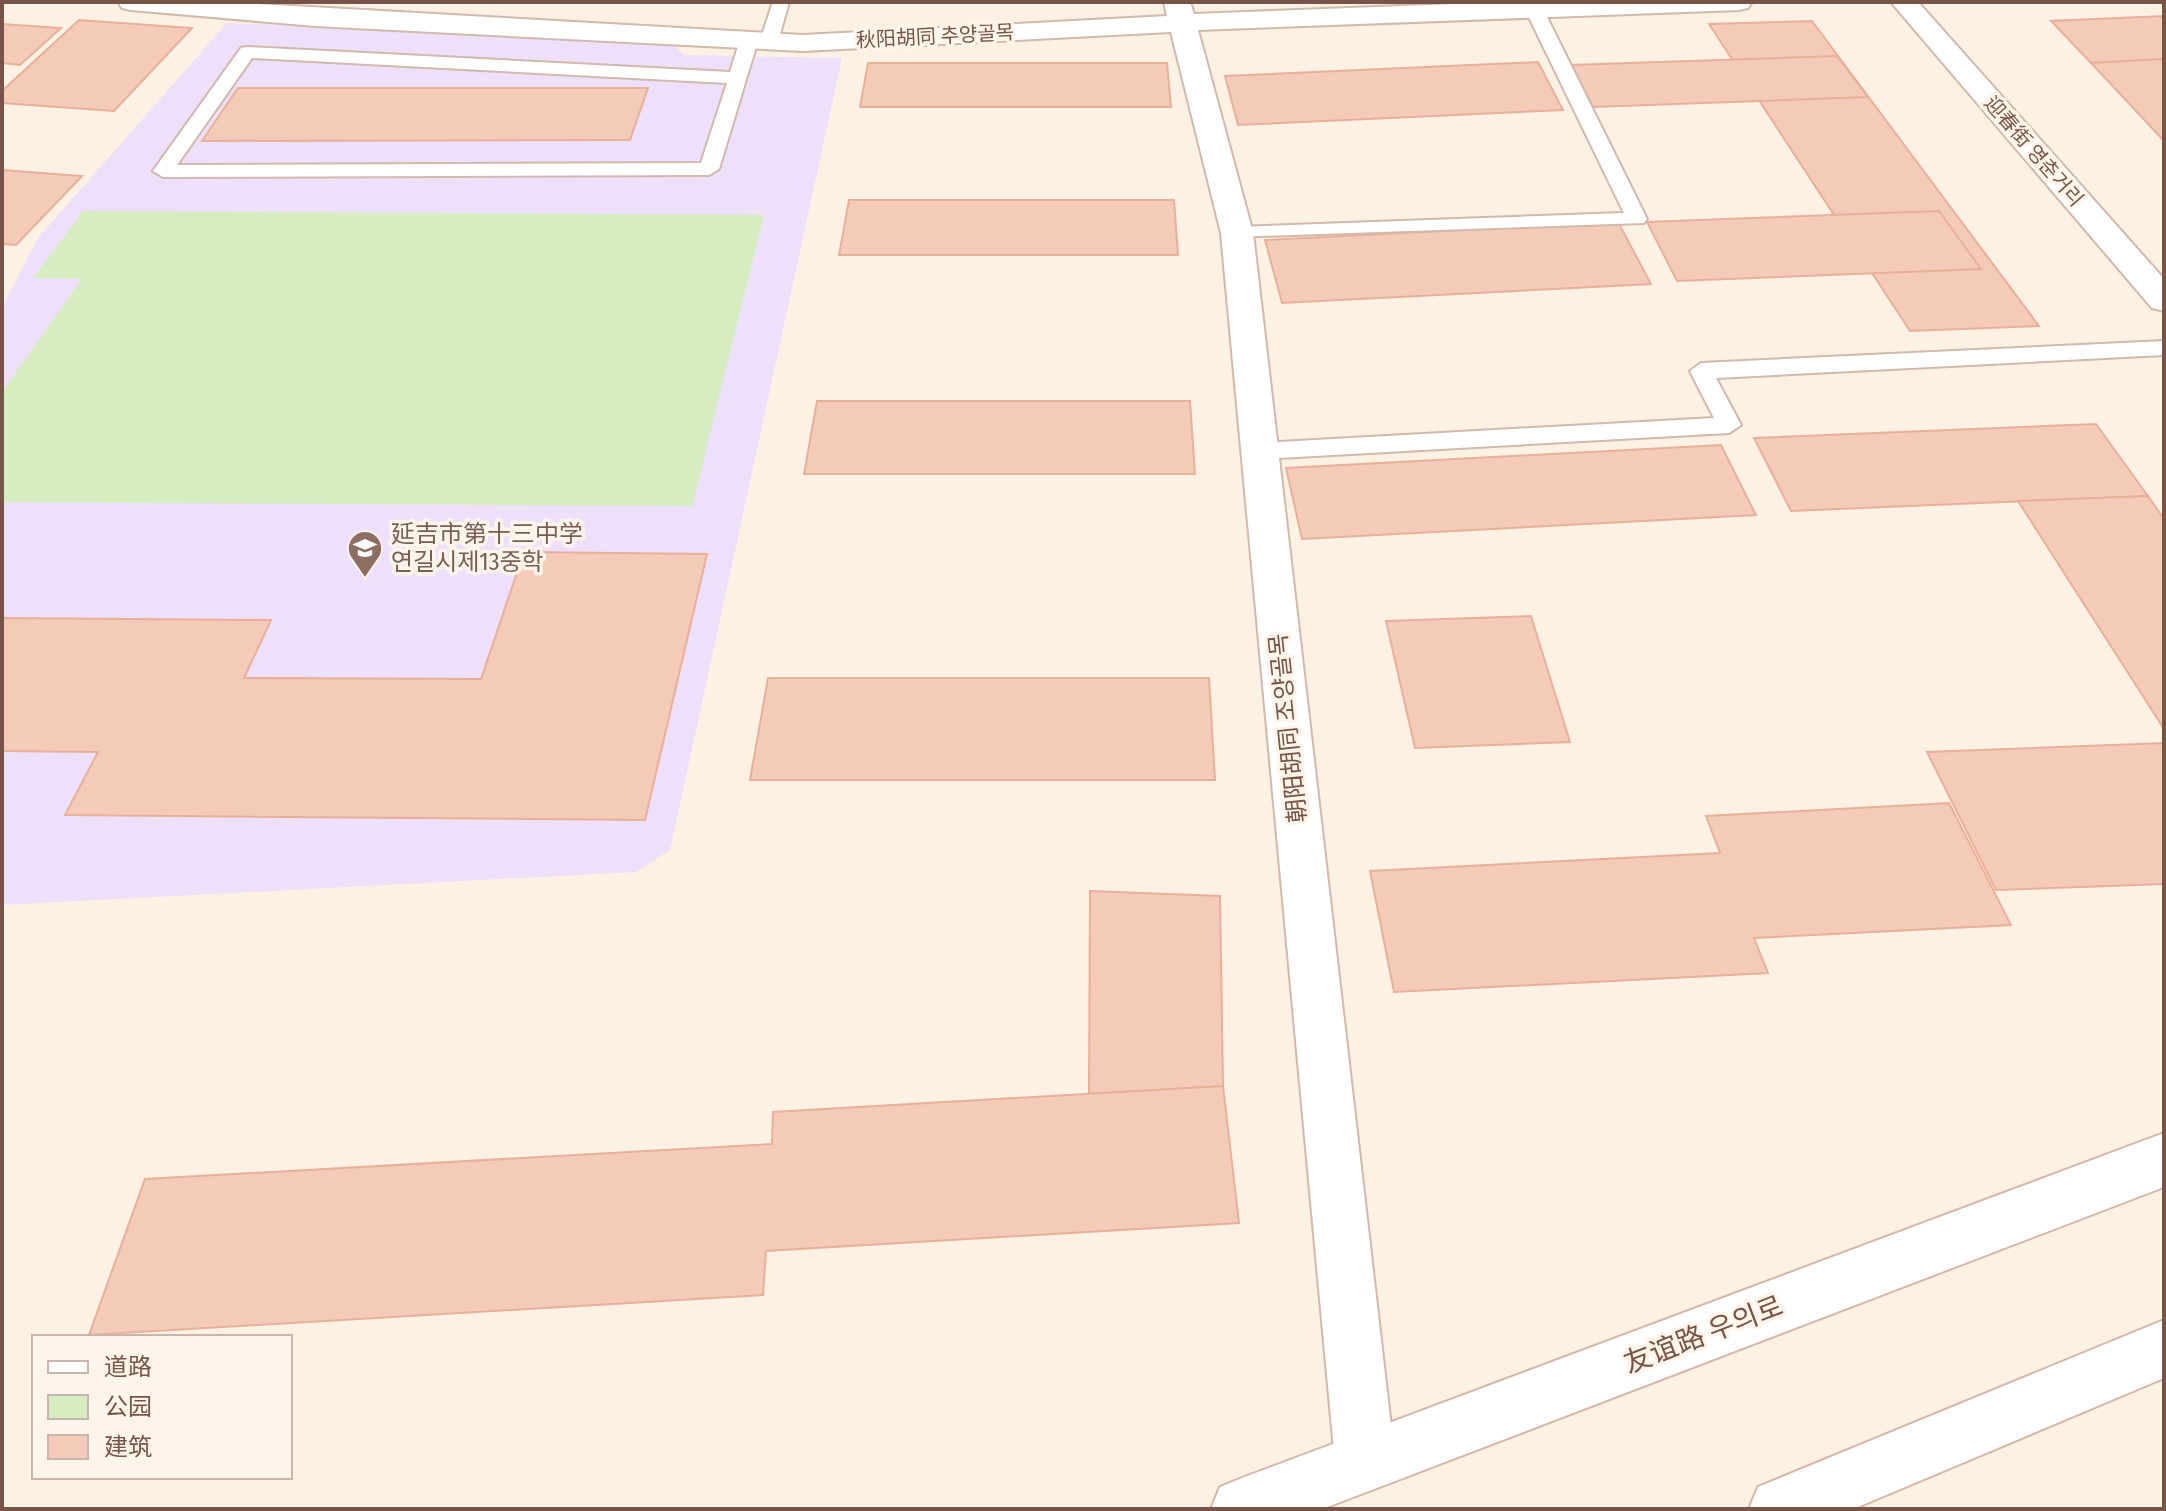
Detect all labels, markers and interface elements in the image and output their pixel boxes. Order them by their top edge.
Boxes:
street label: 秋阳胡同 추양골목 [855,20,1015,52]
street label: 迎春街 영춘거리 [1980,91,2088,211]
place label: 延吉市第十三中学 연길시제13중학 [391,520,583,576]
school or university icon: 延吉市第十三中学 연길시제13중학 [346,529,384,579]
street label: 朝阳胡同 조양골목 [1264,632,1312,824]
street label: 友谊路 우의로 [1619,1289,1787,1380]
legend [32,1335,292,1479]
text: 道路 [104,1353,152,1381]
text: 公园 [104,1393,152,1421]
text: 建筑 [104,1433,152,1461]

